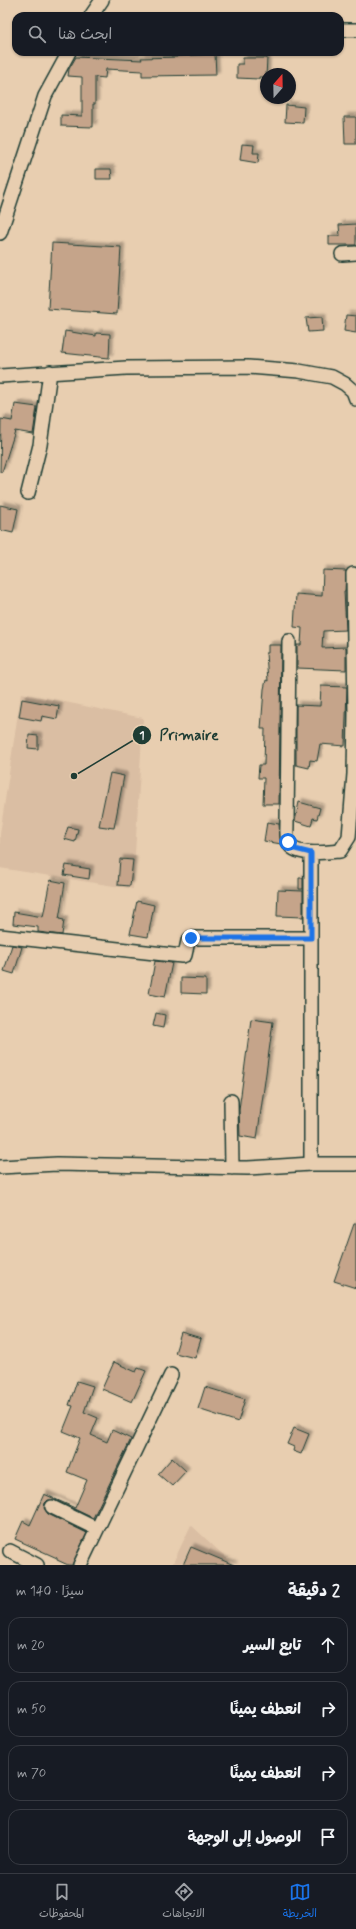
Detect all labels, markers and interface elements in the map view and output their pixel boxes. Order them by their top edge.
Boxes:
search box [12,12,344,56]
icon: search [26,23,48,45]
text: ابحث هنا [58,25,112,45]
north arrow [260,68,296,104]
callout: Primaire [132,721,227,748]
text: Primaire [159,726,219,746]
text: 1 [139,728,145,744]
route start [279,833,297,851]
route end [182,929,200,947]
text: 2 دقيقة [288,1580,340,1602]
text: سيرًا · 140 m [16,1583,84,1600]
icon: ahead [317,1634,339,1656]
text: تابع السير [243,1636,301,1656]
text: 20 m [17,1637,45,1654]
icon: right [317,1698,339,1720]
text: انعطف يمينًا [230,1700,301,1720]
text: 50 m [17,1701,46,1718]
icon: right [317,1762,339,1784]
text: انعطف يمينًا [230,1764,301,1784]
text: 70 m [17,1765,46,1782]
icon: arrive [317,1826,339,1848]
text: الوصول إلى الوجهة [187,1828,301,1848]
tab: المحفوظات [39,1881,84,1923]
tab: الاتجاهات [162,1881,205,1923]
tab: الخريطة [283,1881,317,1923]

